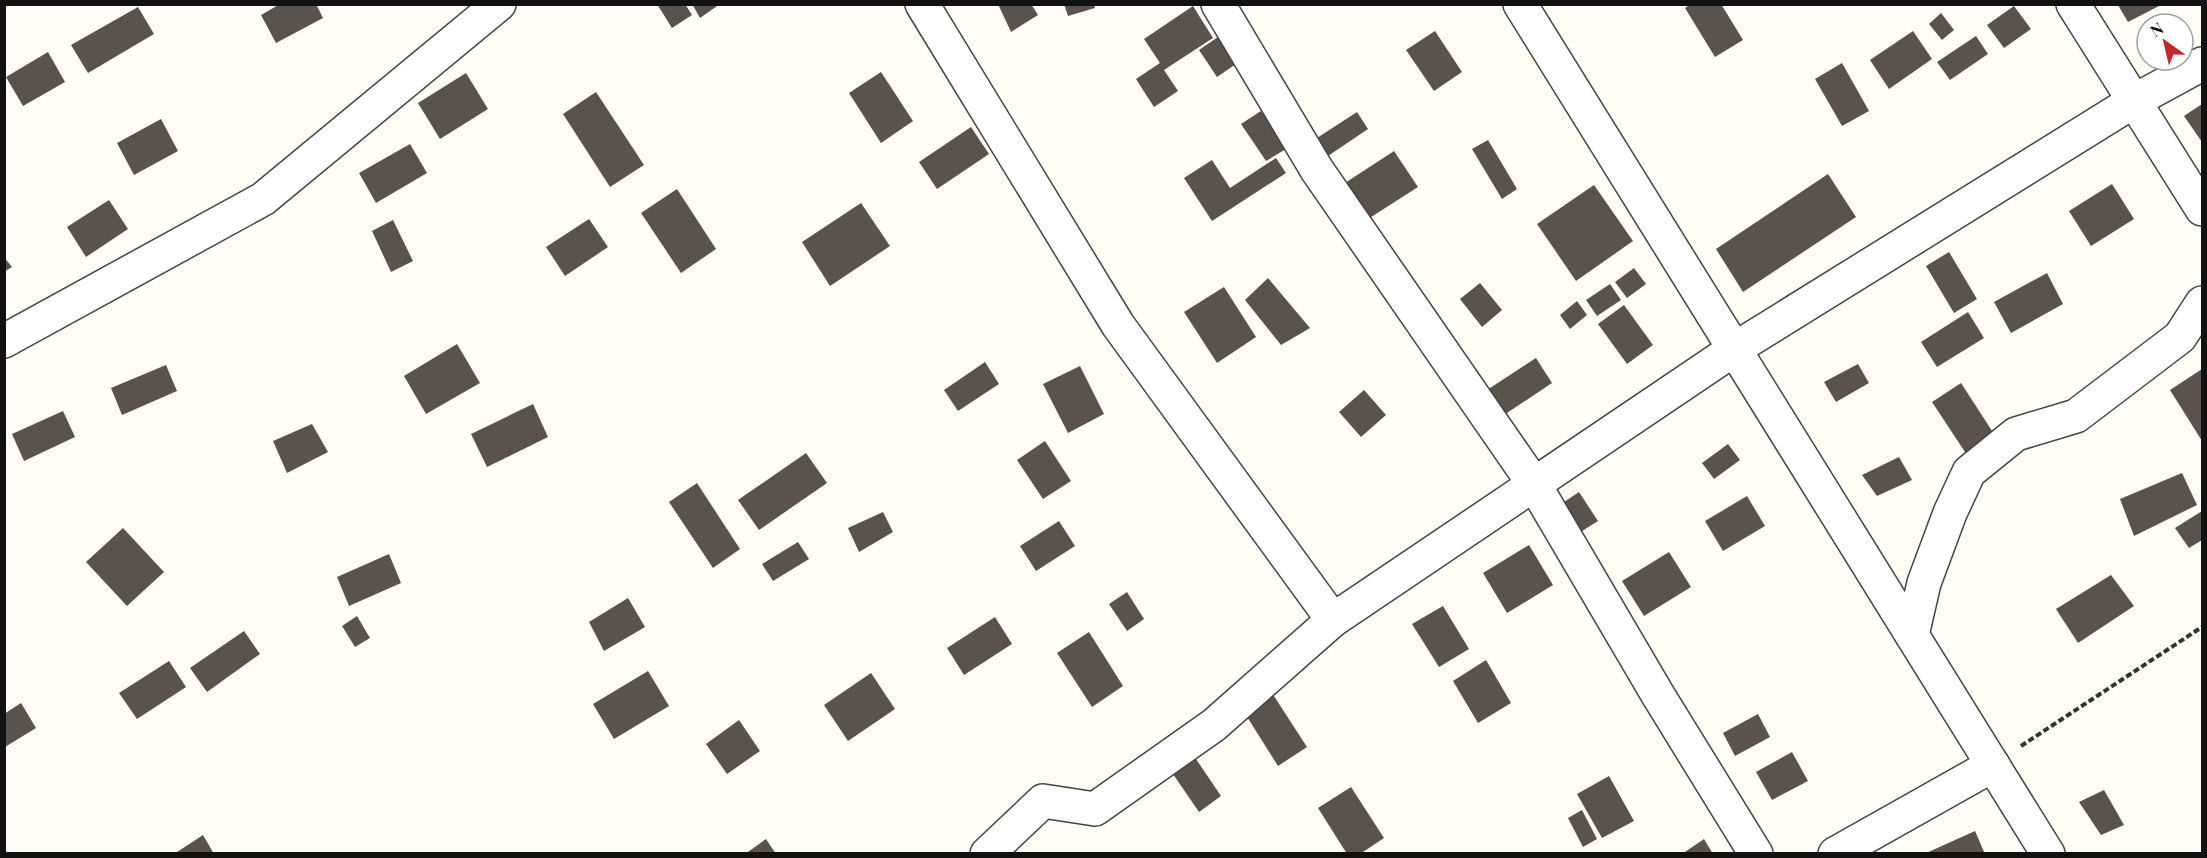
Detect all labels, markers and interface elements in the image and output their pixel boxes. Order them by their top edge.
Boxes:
north arrow [2135,12,2195,72]
text: N [2146,17,2167,41]

